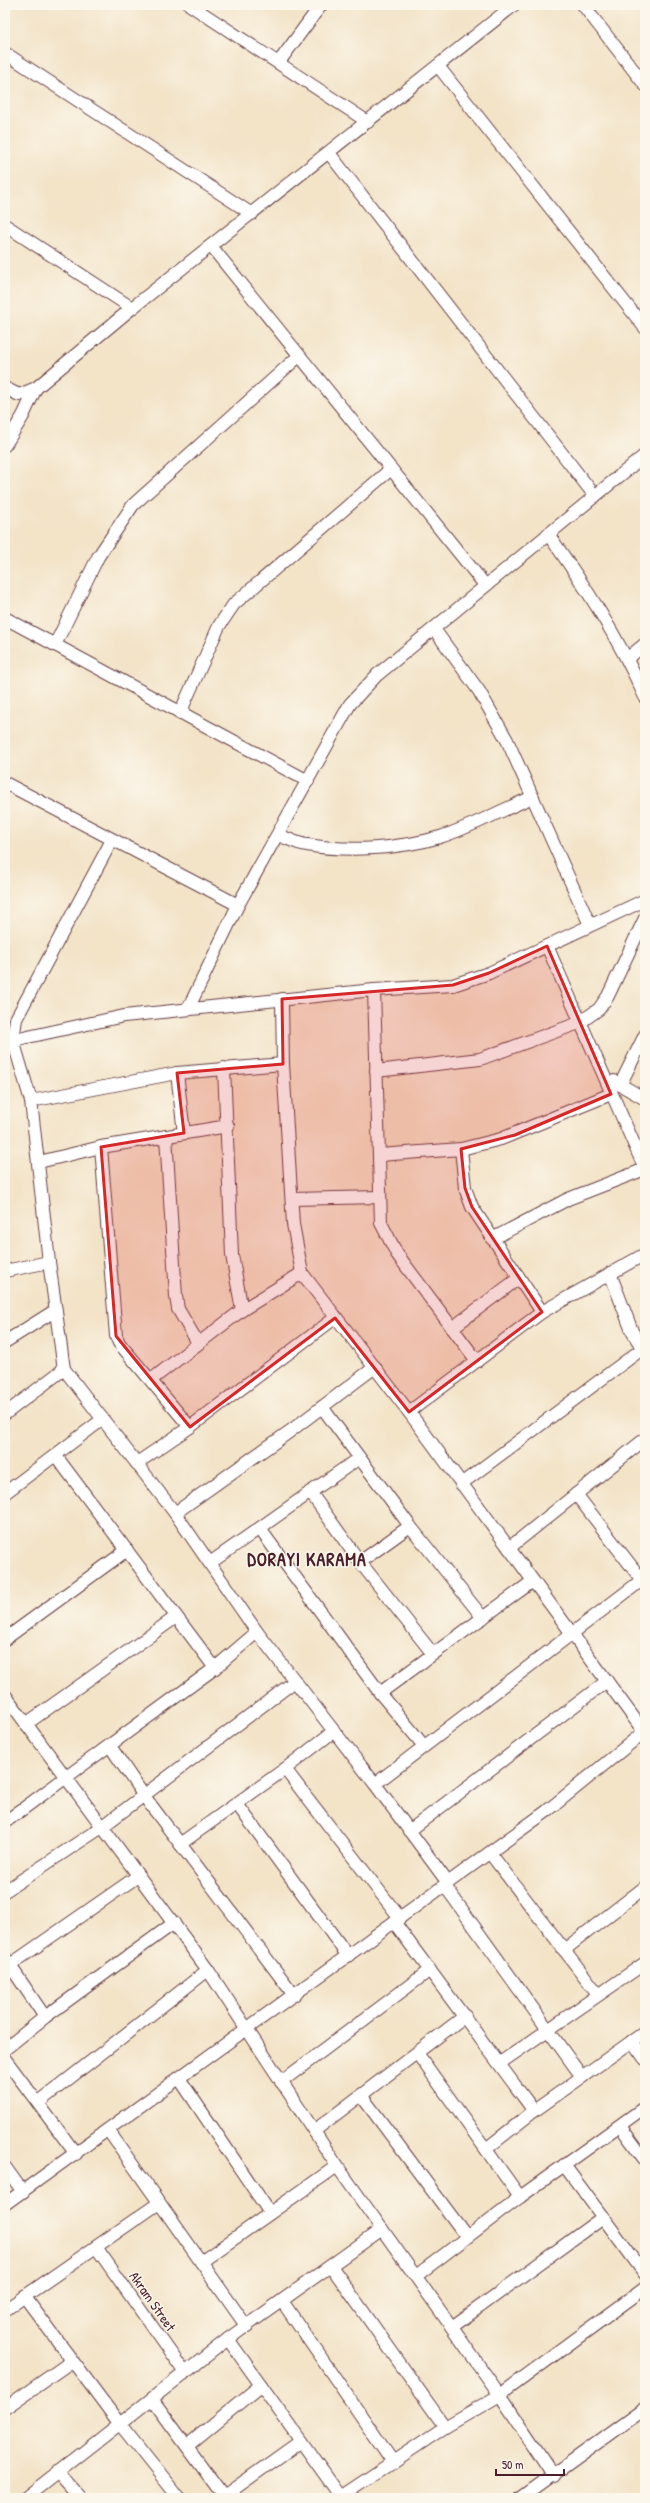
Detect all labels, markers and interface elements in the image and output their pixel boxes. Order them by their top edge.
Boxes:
district label: DORAYI KARAMA [247,1547,367,1572]
street label: Akram Street [125,2267,181,2335]
scale bar [496,2451,564,2477]
text: 50 m [502,2456,523,2473]

